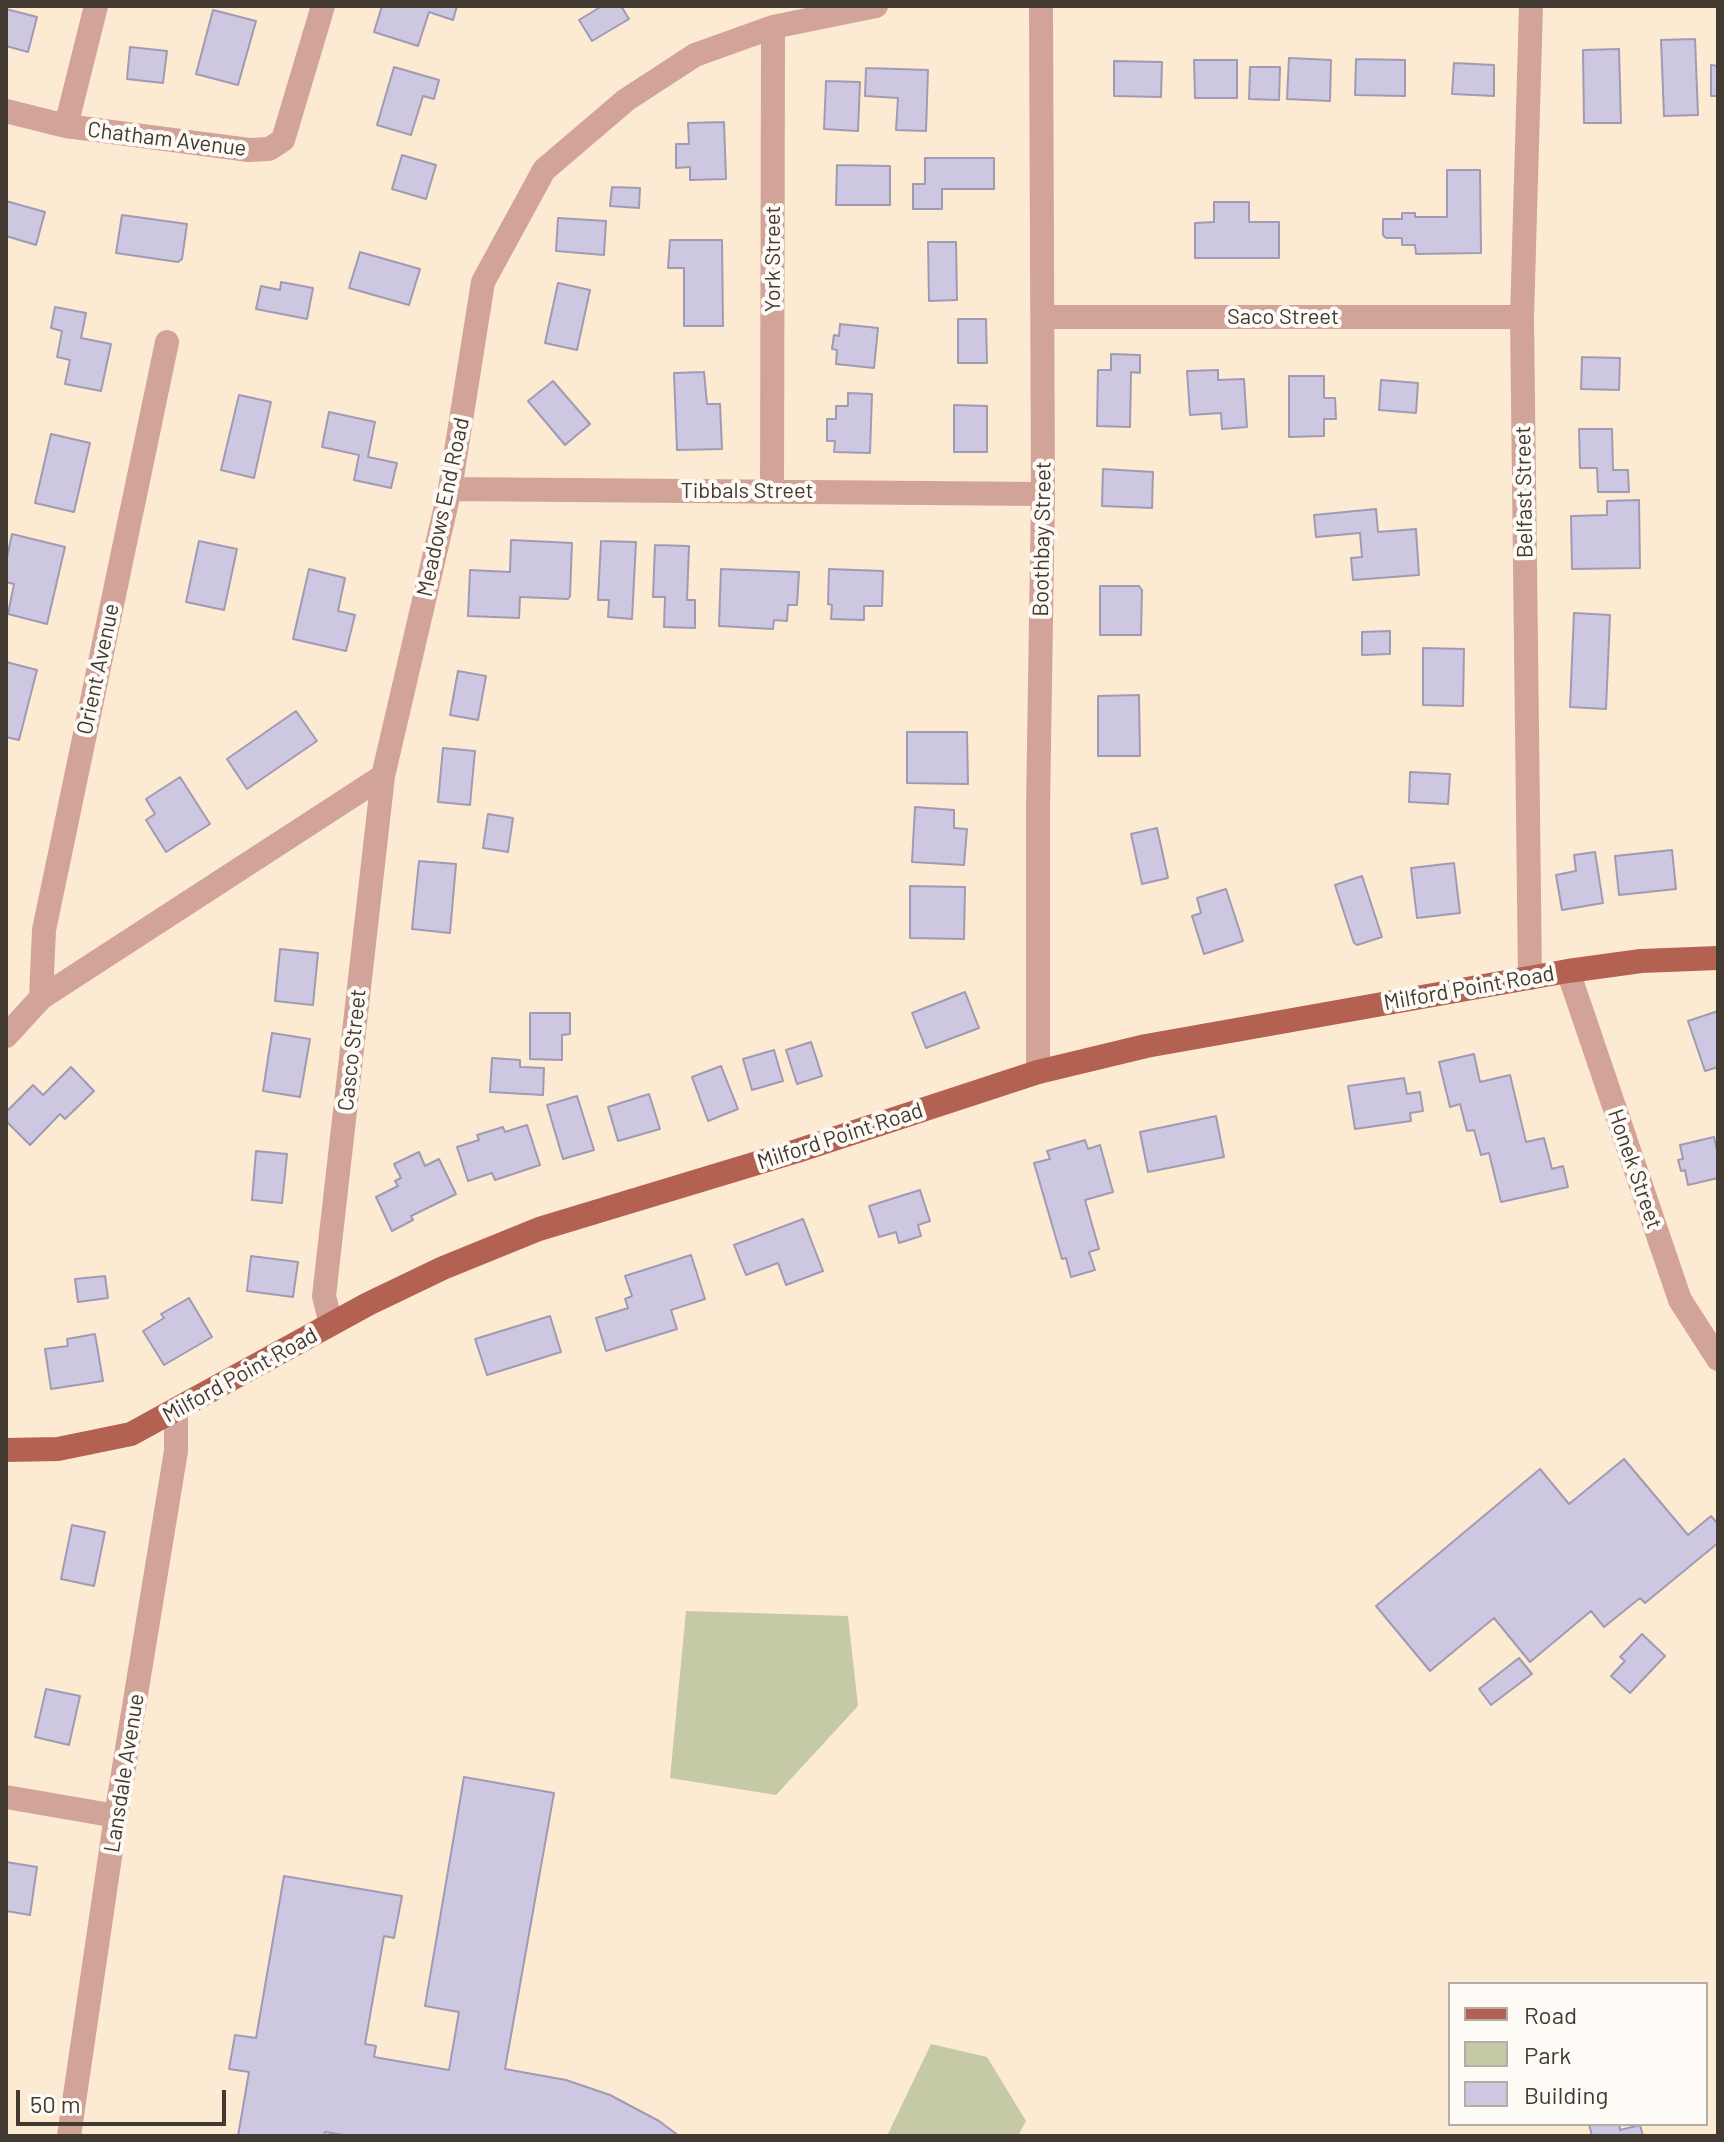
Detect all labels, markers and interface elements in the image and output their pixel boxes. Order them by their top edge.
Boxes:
street label: Chatham Avenue [86,116,248,162]
street label: York Street [760,206,786,312]
street label: Saco Street [1227,304,1339,330]
street label: Meadows End Road [411,415,475,599]
street label: Belfast Street [1510,426,1538,558]
street label: Boothbay Street [1027,461,1057,617]
street label: Tibbals Street [680,478,814,504]
street label: Orient Avenue [71,601,125,737]
street label: Milford Point Road [1382,960,1556,1016]
street label: Casco Street [332,988,372,1112]
street label: Milford Point Road [754,1097,926,1175]
street label: Honek Street [1602,1105,1668,1233]
street label: Milford Point Road [158,1322,322,1428]
street label: Lansdale Avenue [98,1692,150,1854]
legend [1448,1982,1708,2126]
text: Road [1524,2000,1577,2029]
text: Park [1524,2040,1571,2069]
scale bar [20,2074,230,2124]
text: Building [1524,2080,1608,2109]
text: 50 m [30,2089,81,2118]

